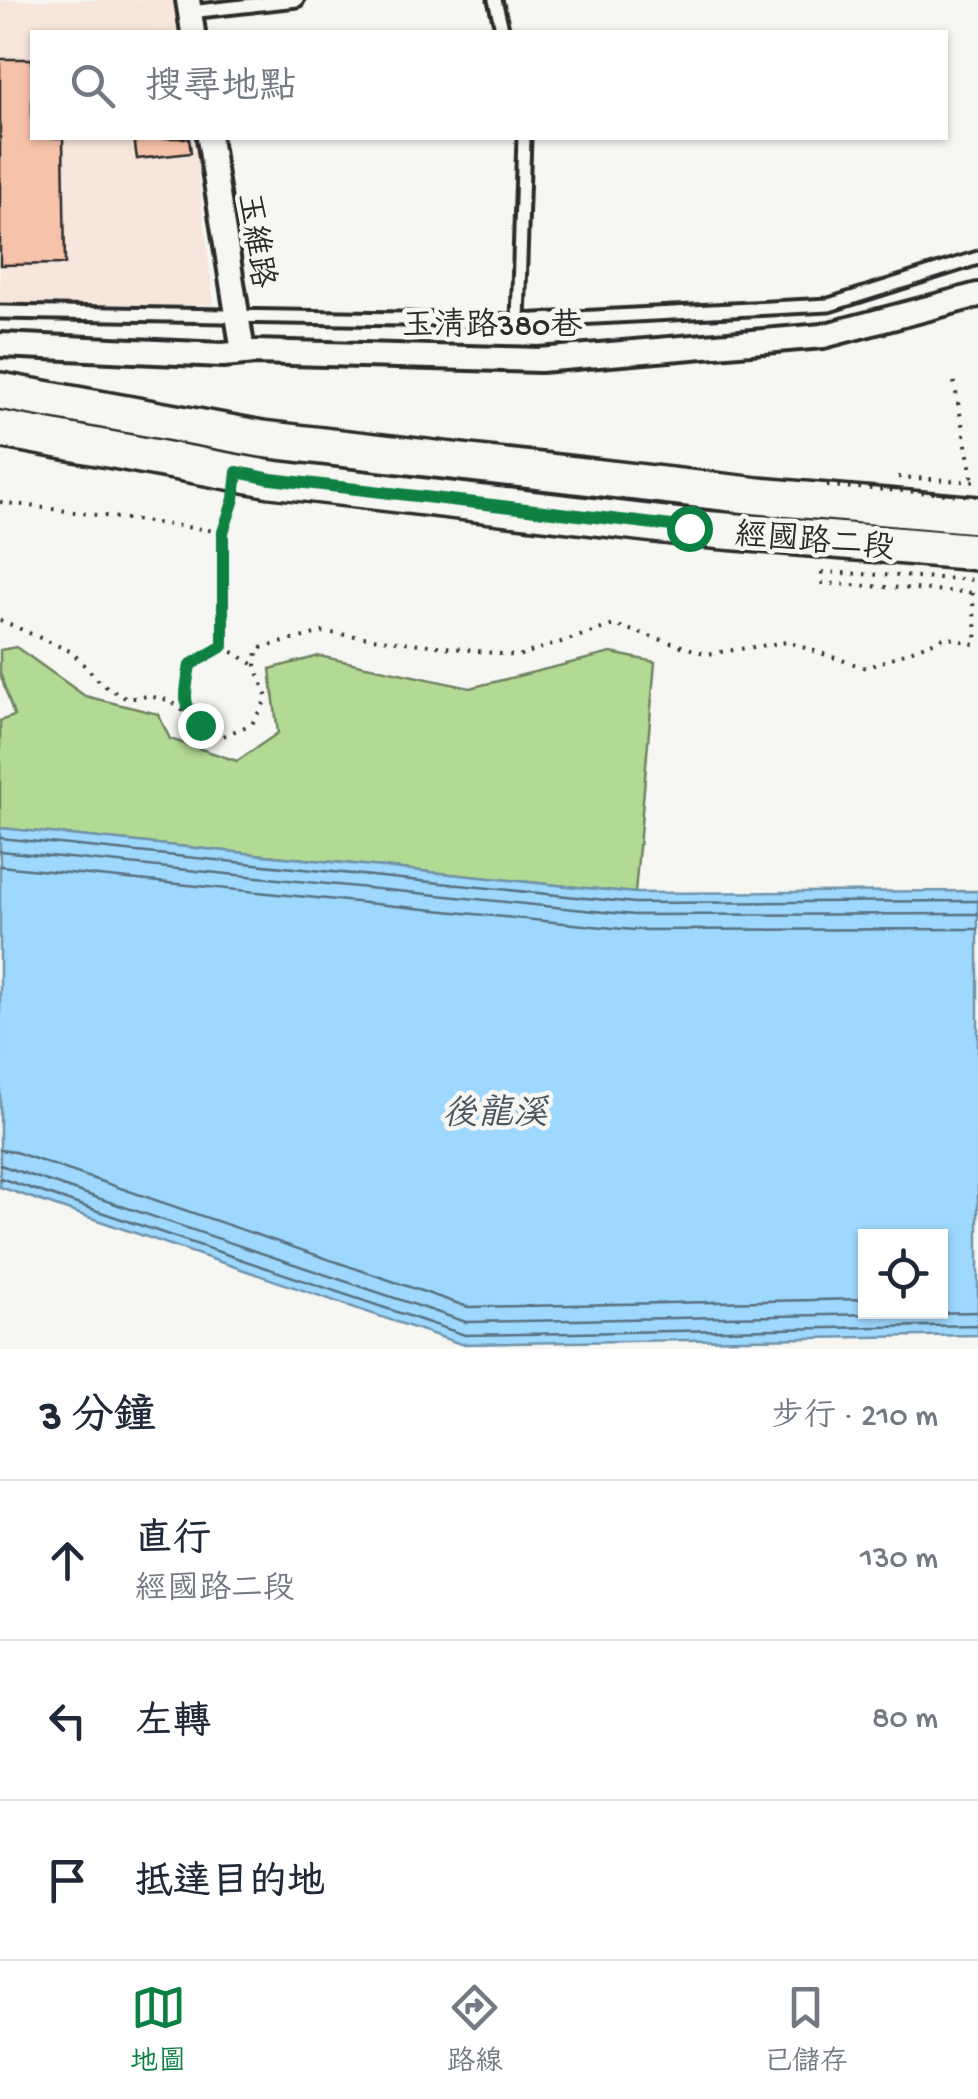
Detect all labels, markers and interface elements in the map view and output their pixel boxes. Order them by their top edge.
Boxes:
search box [30,30,948,140]
icon: search [65,58,120,113]
text: 搜尋地點 [145,68,297,112]
street label: 玉維路 [227,190,281,291]
street label: 玉清路380巷 [402,307,582,347]
route start [667,506,713,552]
street label: 經國路二段 [733,516,896,570]
route end [178,703,224,749]
water label: 後龍溪 [442,1094,549,1137]
map controls [858,1229,948,1319]
button: locate [858,1229,948,1319]
text: 3 分鐘 [40,1395,156,1444]
text: 步行 · 210 m [772,1399,938,1437]
text: 直行 [135,1520,211,1564]
icon: ahead [40,1533,95,1588]
text: 130 m [860,1541,938,1579]
text: 經國路二段 [135,1572,295,1610]
icon: left [40,1693,95,1748]
text: 80 m [872,1701,938,1739]
text: 左轉 [135,1703,211,1747]
icon: arrive [40,1853,95,1908]
text: 抵達目的地 [135,1863,325,1907]
tab: 地圖 [130,1980,186,2080]
tab: 路線 [447,1980,503,2080]
tab: 已儲存 [764,1980,848,2080]

